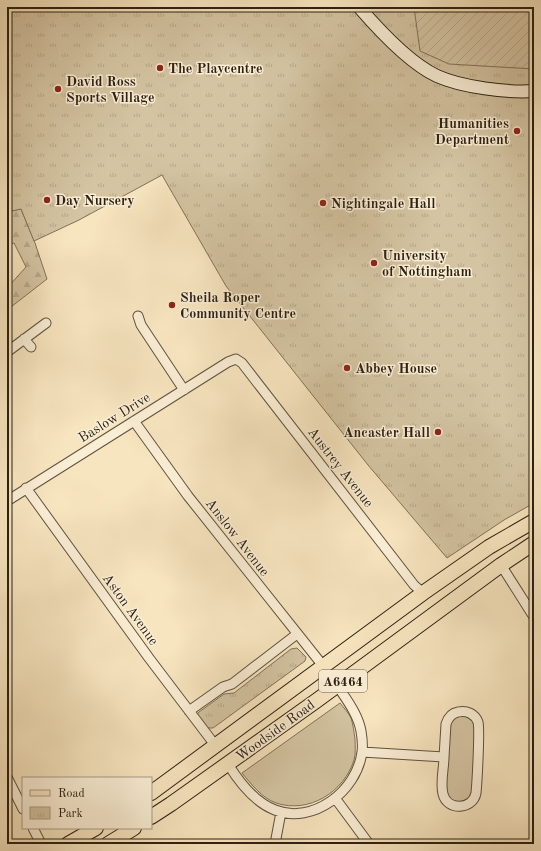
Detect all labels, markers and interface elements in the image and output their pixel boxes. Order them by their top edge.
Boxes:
place label: The Playcentre [168,62,263,76]
marker: The Playcentre [155,63,165,73]
place label: David Ross Sports Village [66,75,155,105]
marker: David Ross Sports Village [53,84,63,94]
place label: Humanities Department [435,117,509,147]
marker: Humanities Department [512,126,522,136]
place label: Day Nursery [55,194,135,208]
marker: Day Nursery [42,195,52,205]
place label: Nightingale Hall [331,197,435,211]
marker: Nightingale Hall [318,198,328,208]
place label: University of Nottingham [382,249,472,279]
marker: University of Nottingham [369,258,379,268]
place label: Sheila Roper Community Centre [180,291,296,321]
marker: Sheila Roper Community Centre [167,300,177,310]
place label: Abbey House [355,362,437,376]
marker: Abbey House [342,363,352,373]
street label: Baslow Drive [76,390,153,445]
street label: Austrey Avenue [305,425,376,510]
place label: Ancaster Hall [343,426,430,440]
marker: Ancaster Hall [433,427,443,437]
street label: Anslow Avenue [203,496,272,579]
street label: Aston Avenue [100,571,161,648]
road number: A6464 [319,670,367,692]
street label: Woodside Road [234,698,318,764]
legend [22,777,152,829]
text: Road [58,788,85,800]
text: Park [58,808,83,820]

